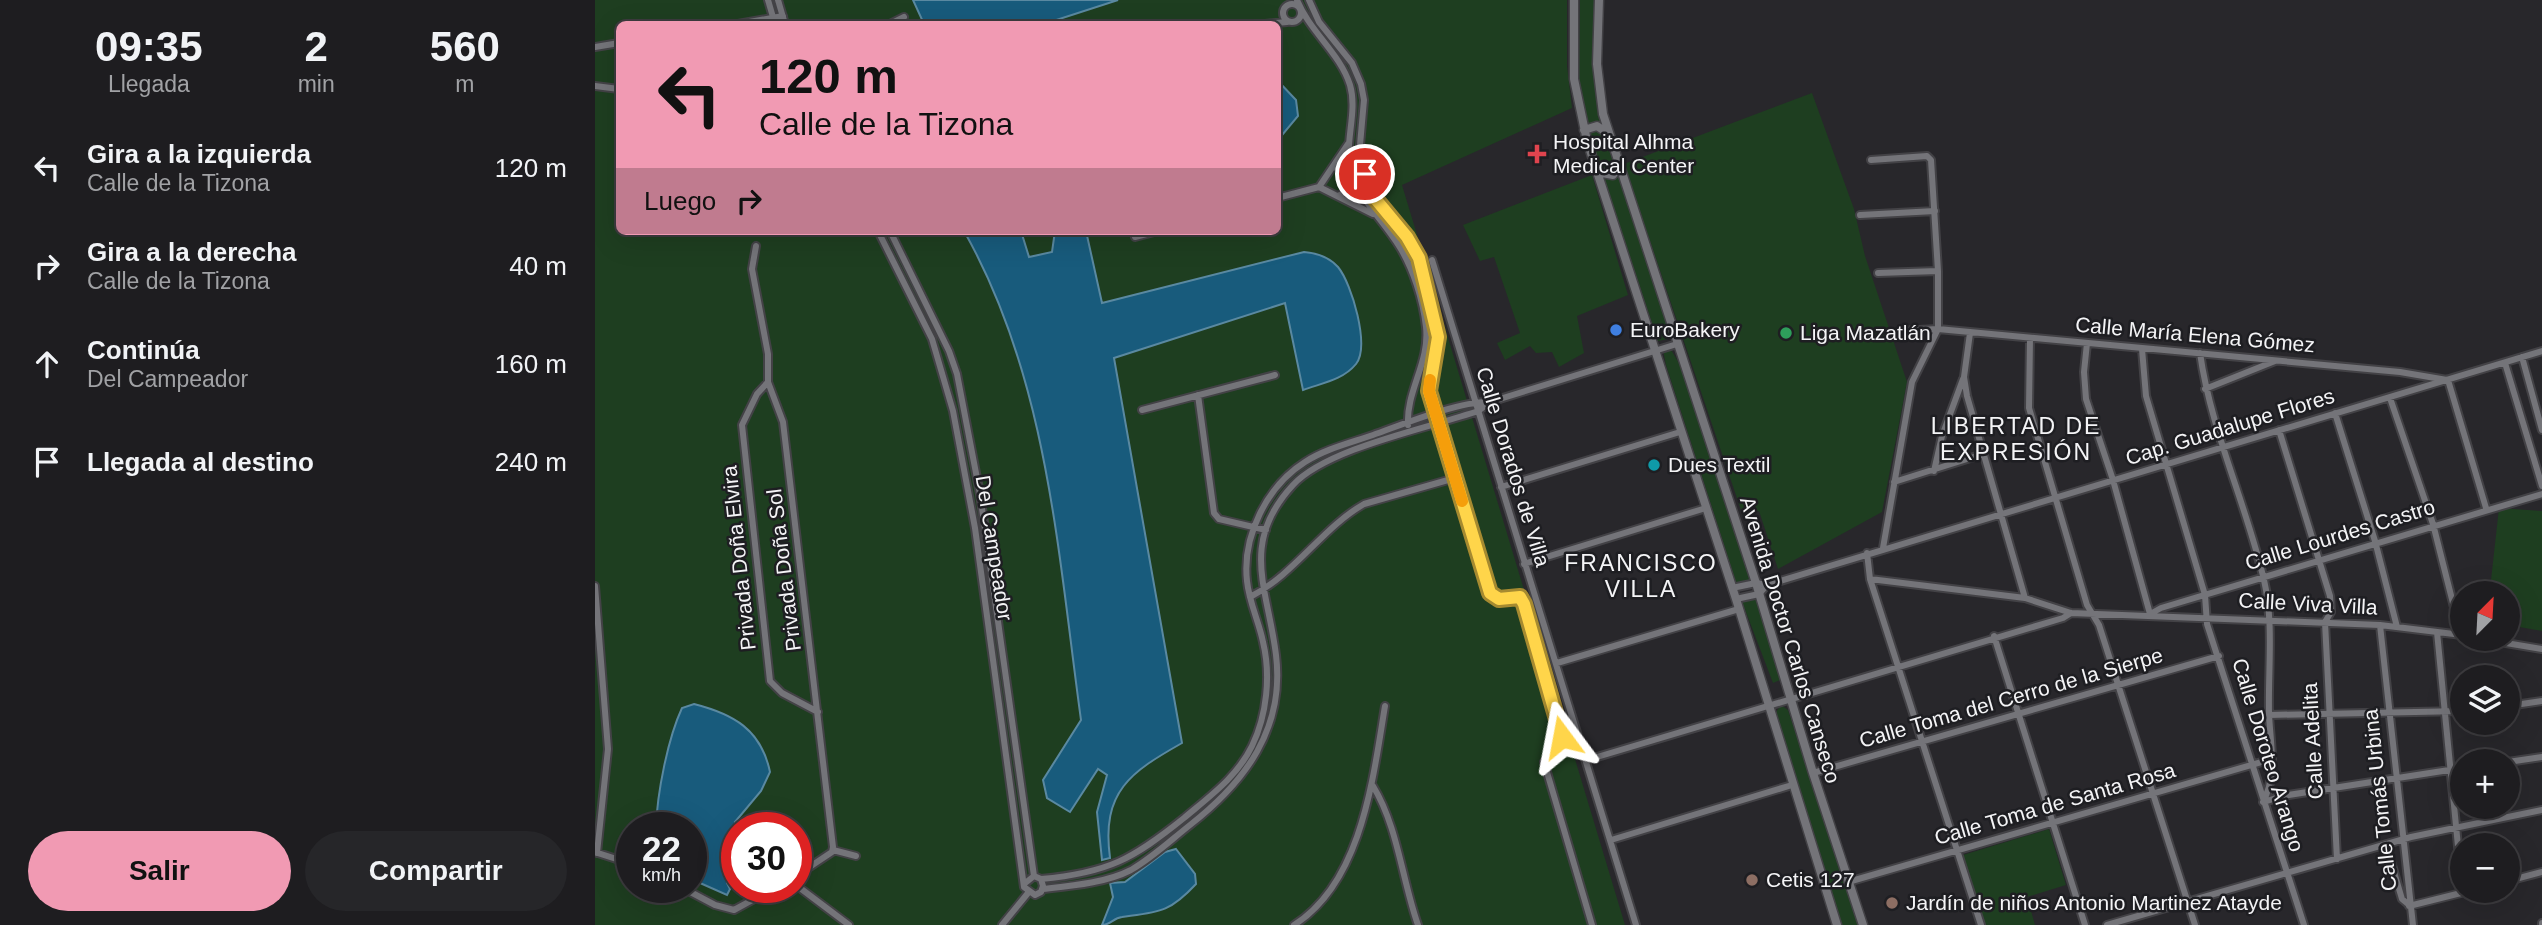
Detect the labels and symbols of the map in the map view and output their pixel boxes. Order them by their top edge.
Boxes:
place label: Hospital Alhma Medical Center [1553,130,1694,177]
pin [1335,144,1395,204]
marker: Hospital Alhma Medical Center [1527,144,1547,164]
street label: Calle María Elena Gómez [2074,313,2316,356]
place label: EuroBakery [1630,318,1740,341]
place label: Liga Mazatlán [1800,321,1931,344]
marker: EuroBakery [1608,322,1624,338]
marker: Liga Mazatlán [1778,325,1794,341]
street label: Calle Dorados de Villa [1472,364,1555,570]
street label: Cap. Guadalupe Flores [2123,384,2337,469]
district label: LIBERTAD DE EXPRESIÓN [1931,413,2101,465]
place label: Dues Textil [1668,453,1770,476]
marker: Dues Textil [1646,457,1662,473]
street label: Privada Doña Elvira [717,464,760,652]
street label: Del Campeador [972,473,1017,622]
street label: Privada Doña Sol [762,488,805,653]
street label: Avenida Doctor Carlos Canseco [1736,494,1845,786]
street label: Calle Lourdes Castro [2242,495,2438,574]
district label: FRANCISCO VILLA [1564,550,1718,602]
north arrow [2450,581,2520,651]
street label: Calle Viva Villa [2238,588,2378,619]
street label: Calle Toma del Cerro de la Sierpe [1856,643,2165,752]
street label: Calle Doroteo Arango [2228,655,2309,854]
street label: Calle Adelita [2298,682,2327,800]
position arrow [1525,700,1599,774]
street label: Calle Tomás Urbina [2358,708,2400,892]
street label: Calle Toma de Santa Rosa [1932,758,2178,849]
speed limit sign: 30 [721,812,812,903]
place label: Cetis 127 [1766,868,1855,891]
marker: Cetis 127 [1744,872,1760,888]
place label: Jardín de niños Antonio Martinez Atayde [1906,891,2282,914]
marker: Jardín de niños Antonio Martinez Atayde [1884,895,1900,911]

